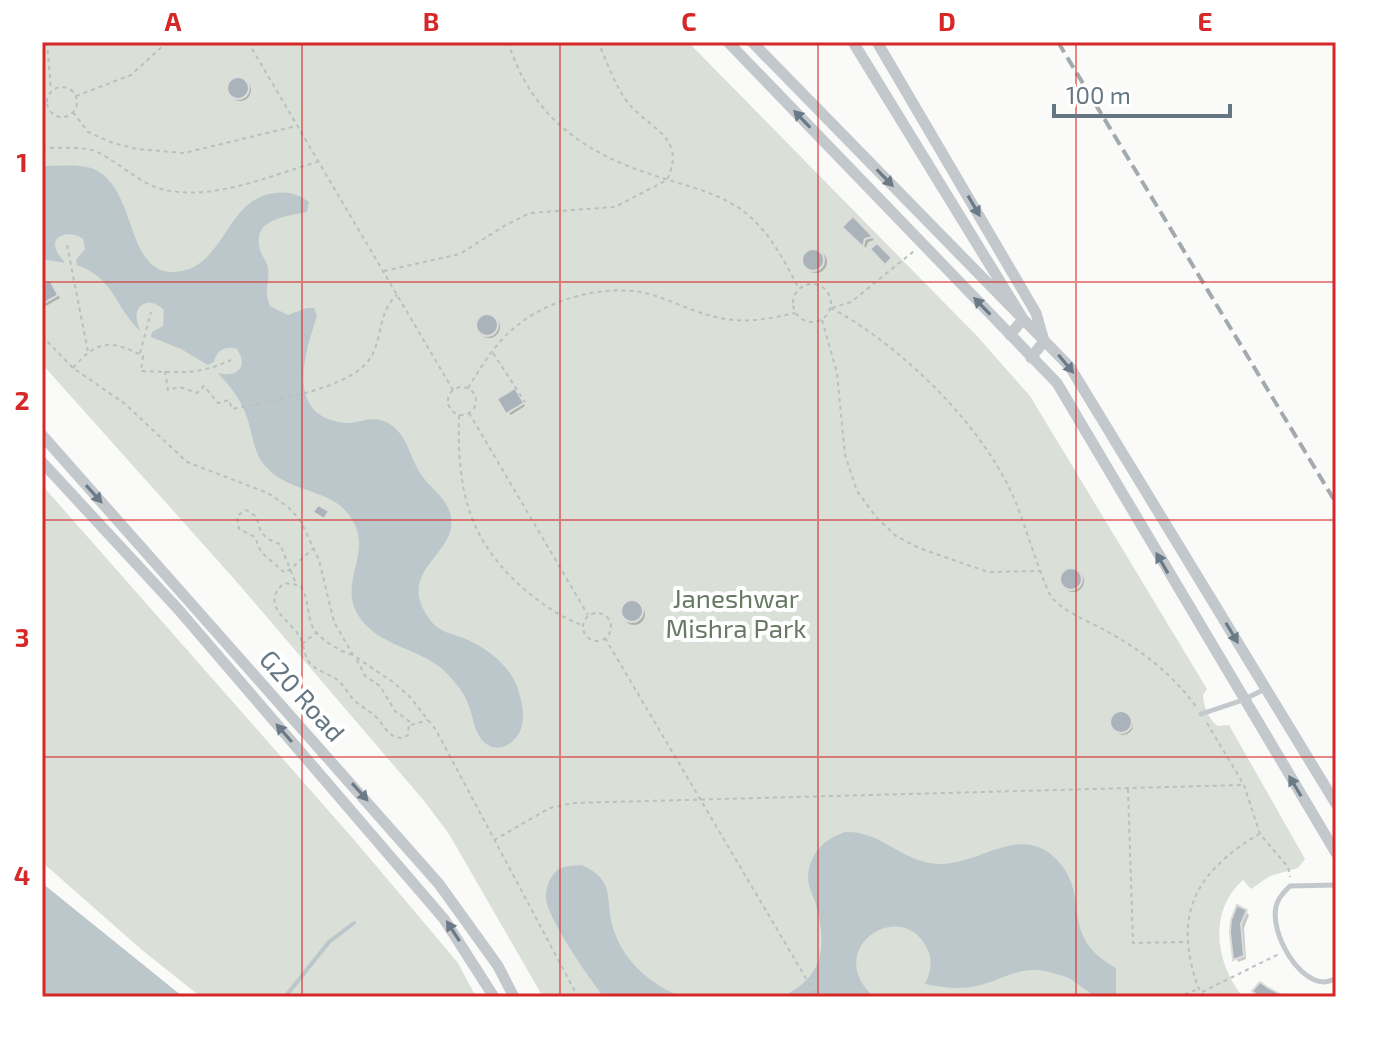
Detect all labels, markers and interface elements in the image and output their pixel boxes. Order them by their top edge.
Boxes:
text: A [165,5,182,36]
text: B [423,5,439,36]
text: C [681,5,697,36]
text: D [938,5,956,36]
text: E [1197,5,1213,36]
scale bar [1054,68,1230,118]
text: 100 m [1066,80,1131,109]
one-way arrow [793,109,811,128]
text: 1 [16,146,28,177]
one-way arrow [875,168,894,187]
one-way arrow [967,194,981,217]
one-way arrow [973,297,992,316]
one-way arrow [1057,354,1074,374]
text: 2 [14,384,30,415]
one-way arrow [85,483,102,503]
one-way arrow [1155,552,1169,574]
park label: Janeshwar Mishra Park [665,582,807,643]
text: 3 [15,621,29,652]
one-way arrow [1225,622,1239,644]
street label: G20 Road [254,643,352,747]
one-way arrow [276,723,293,743]
one-way arrow [1289,775,1303,797]
one-way arrow [351,782,368,802]
text: 4 [14,859,30,890]
one-way arrow [446,920,460,942]

